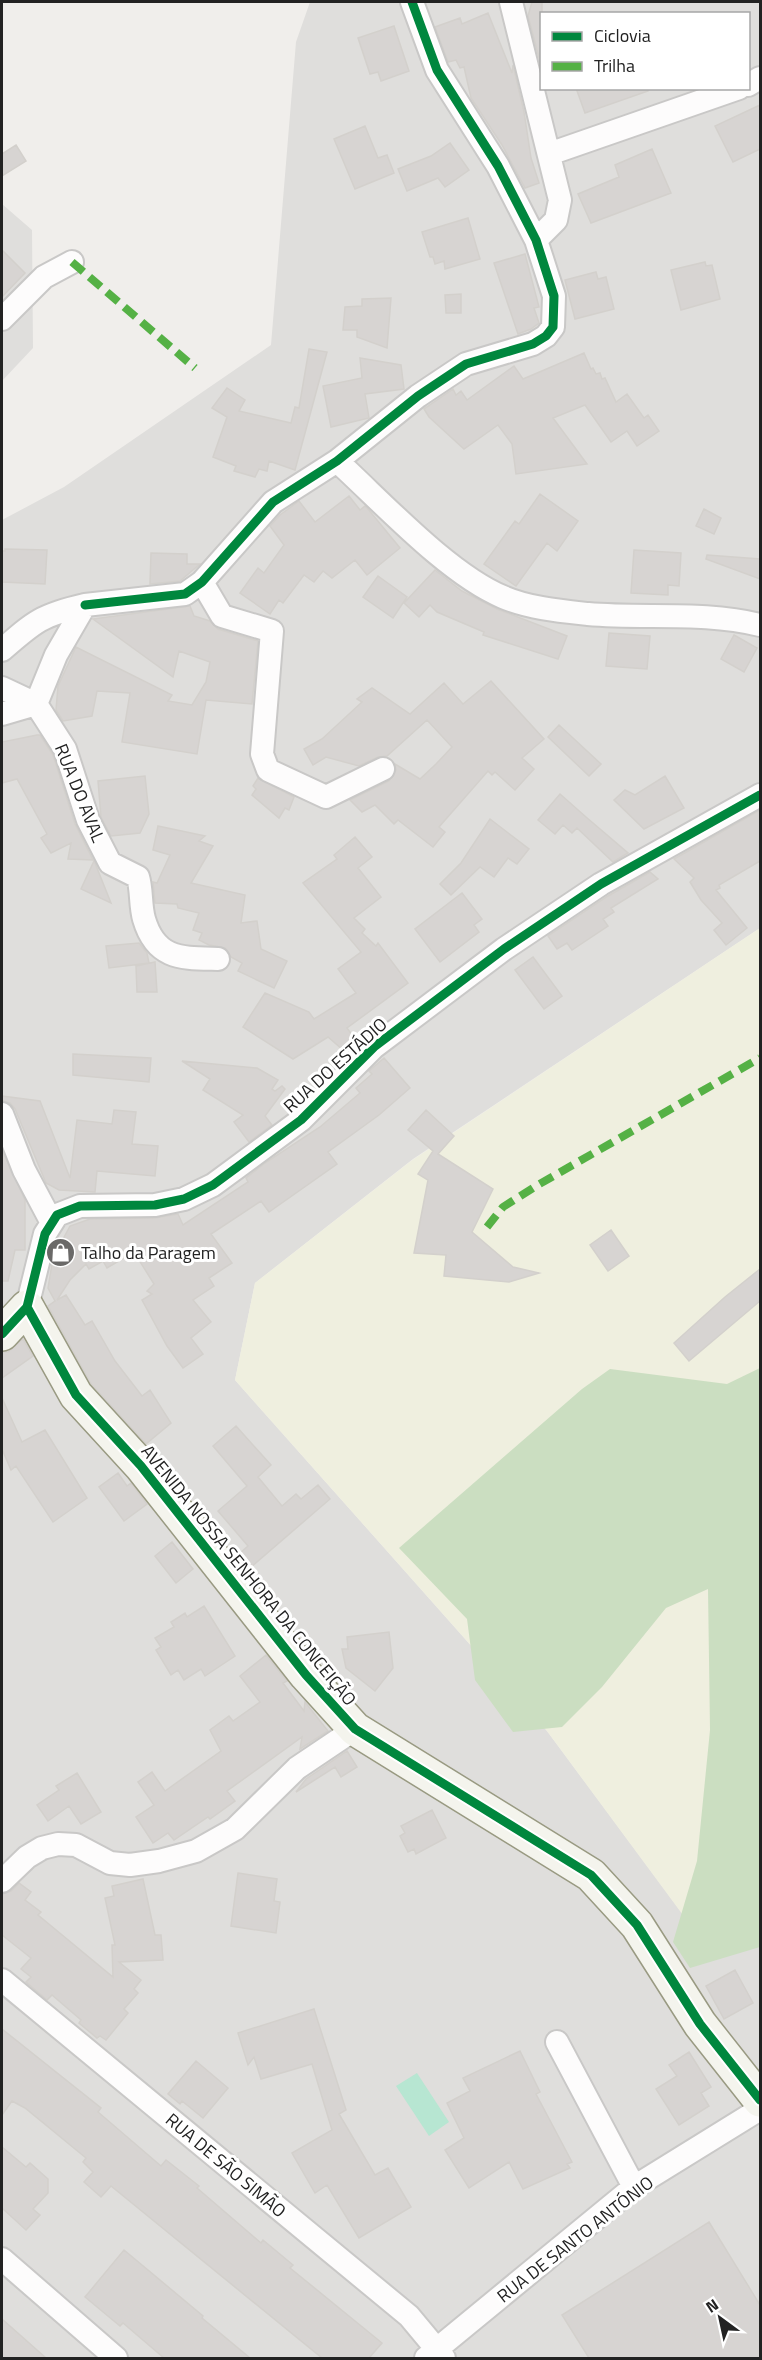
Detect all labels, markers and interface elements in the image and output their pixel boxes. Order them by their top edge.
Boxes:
legend [540,12,750,90]
text: Ciclovia [594,22,651,49]
text: Trilha [594,52,635,79]
street label: RUA DO AVAL [48,740,112,847]
street label: RUA DO ESTÁDIO [277,1011,393,1119]
shop icon: Talho da Paragem [44,1236,76,1268]
place label: Talho da Paragem [81,1239,216,1266]
street label: AVENIDA NOSSA SENHORA DA CONCEIÇÃO [135,1439,363,1711]
street label: RUA DE SÃO SIMÃO [160,2106,292,2224]
street label: RUA DE SANTO ANTÓNIO [491,2169,659,2309]
north arrow [690,2288,750,2348]
text: N [701,2292,723,2319]

